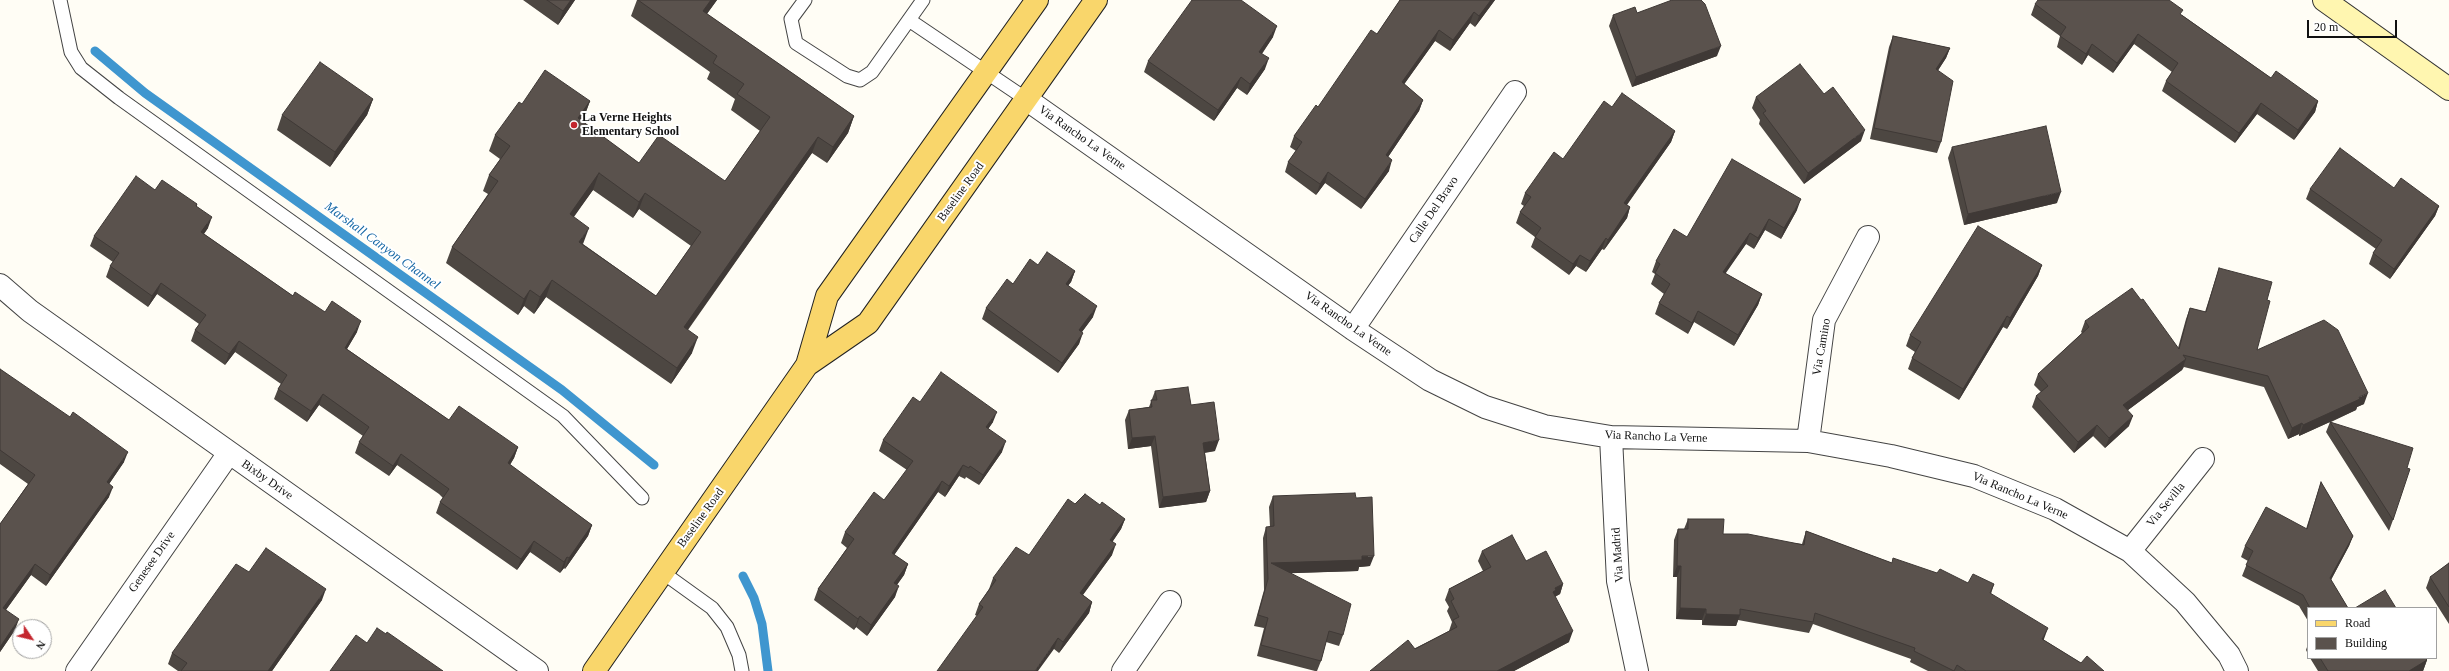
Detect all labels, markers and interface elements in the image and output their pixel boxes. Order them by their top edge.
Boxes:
scale bar [2309,12,2399,38]
text: 20 m [2314,20,2338,34]
street label: Via Rancho La Verne [1036,103,1128,173]
place label: La Verne Heights Elementary School [582,111,679,139]
marker: La Verne Heights Elementary School [569,120,579,130]
street label: Baseline Road [935,160,987,224]
street label: Calle Del Bravo [1406,174,1462,246]
water label: Marshall Canyon Channel [321,199,443,293]
street label: Via Rancho La Verne [1302,289,1394,359]
street label: Via Camino [1810,317,1834,377]
street label: Via Rancho La Verne [1604,428,1708,446]
street label: Bixby Drive [238,457,296,503]
street label: Via Rancho La Verne [1970,469,2070,523]
street label: Via Sevilla [2144,480,2188,530]
street label: Baseline Road [675,486,727,550]
street label: Via Madrid [1609,527,1627,583]
street label: Genesee Drive [126,529,178,595]
legend [2307,607,2437,659]
text: Road [2345,616,2370,630]
north arrow [12,619,52,659]
text: Building [2345,636,2387,650]
text: N [34,639,48,652]

